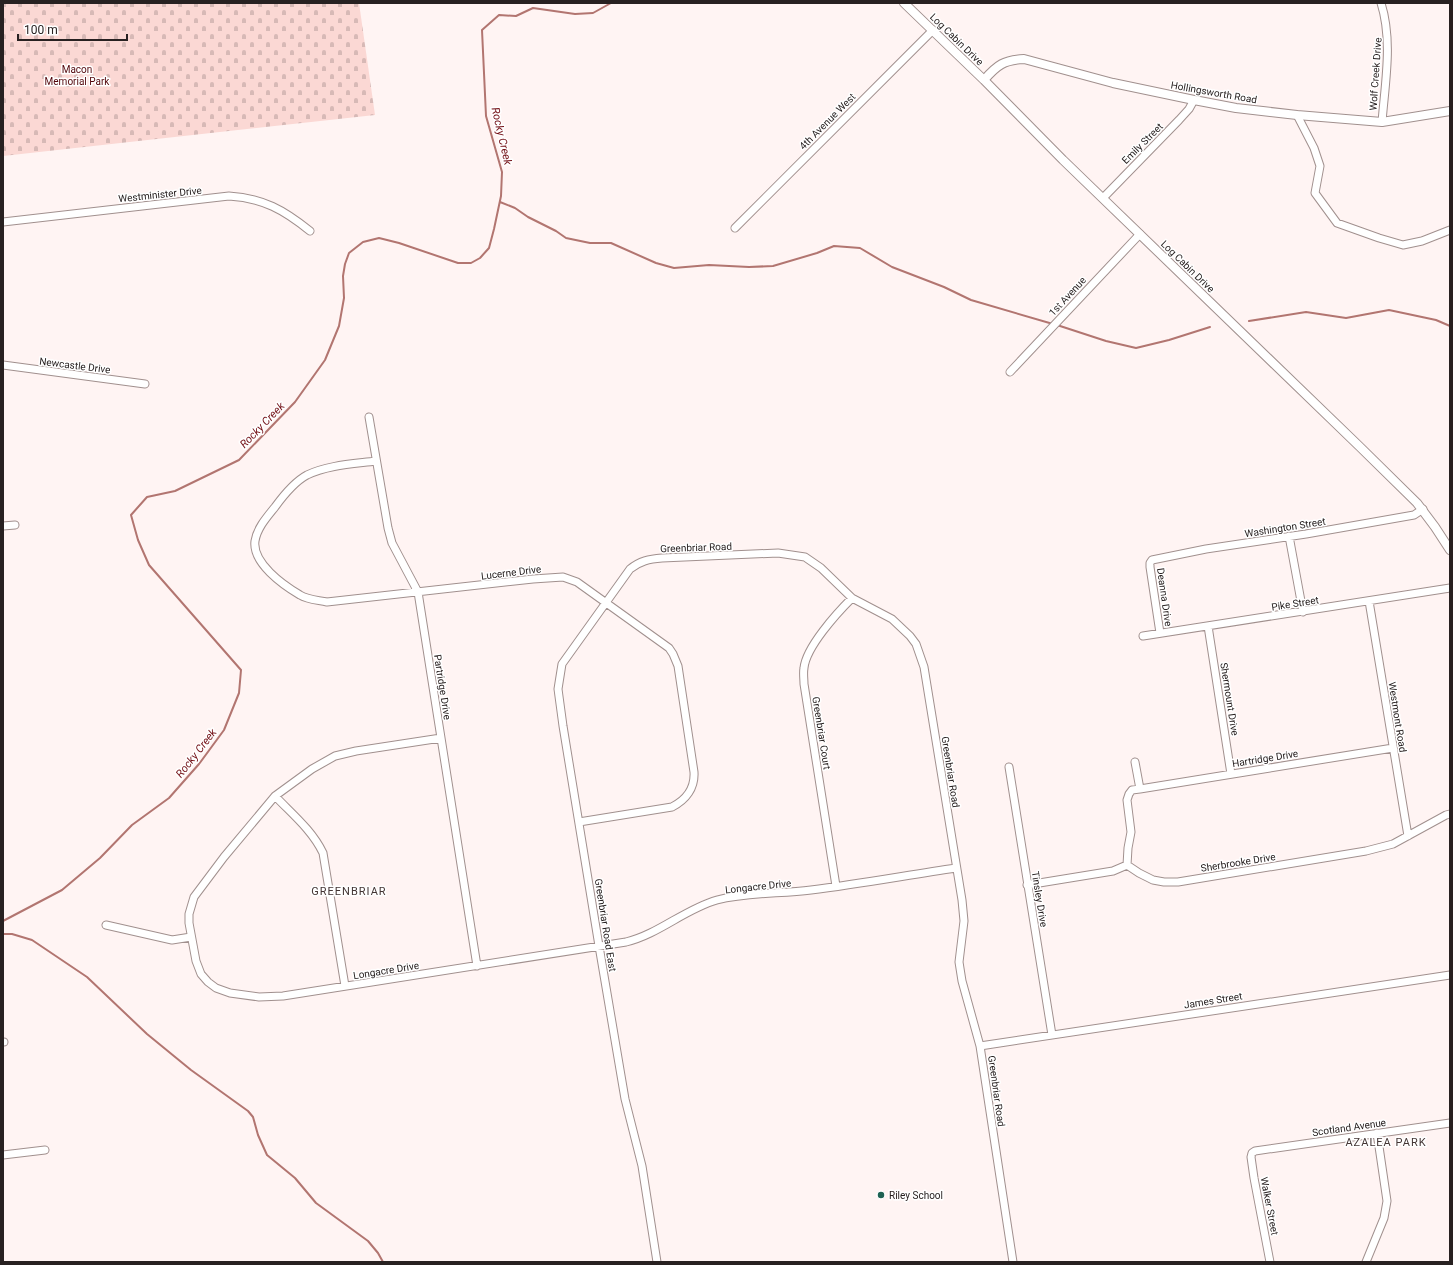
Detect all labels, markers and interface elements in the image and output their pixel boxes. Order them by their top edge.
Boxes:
street label: Log Cabin Drive [928,11,986,68]
scale bar [18,16,127,42]
text: 100 m [24,23,58,37]
street label: Wolf Creek Drive [1367,37,1384,111]
park label: Macon Memorial Park [45,64,110,87]
street label: Hollingsworth Road [1170,79,1258,106]
street label: 4th Avenue West [797,91,858,152]
water label: Rocky Creek [489,106,515,167]
street label: Emily Street [1120,121,1165,166]
street label: Westminister Drive [118,185,202,204]
street label: Log Cabin Drive [1159,238,1217,295]
street label: 1st Avenue [1047,275,1088,318]
street label: Newcastle Drive [39,356,111,375]
water label: Rocky Creek [237,399,288,451]
street label: Washington Street [1244,516,1326,539]
street label: Greenbriar Road [660,541,732,554]
street label: Lucerne Drive [480,563,542,582]
street label: Deanna Drive [1155,567,1174,627]
street label: Pike Street [1271,594,1320,613]
street label: Partridge Drive [432,654,453,721]
street label: Shermount Drive [1218,662,1241,736]
street label: Westmont Road [1387,681,1409,753]
street label: Greenbriar Court [810,696,833,770]
water label: Rocky Creek [173,726,220,780]
street label: Greenbriar Road [939,736,962,808]
street label: Hartridge Drive [1231,748,1299,769]
street label: Sherbrooke Drive [1200,851,1276,874]
street label: Tinsley Drive [1030,870,1049,928]
street label: Greenbriar Road East [593,878,618,972]
street label: Longacre Drive [724,878,792,895]
district label: GREENBRIAR [311,885,387,898]
street label: Longacre Drive [352,960,420,981]
street label: James Street [1183,990,1243,1011]
street label: Greenbriar Road [986,1055,1007,1127]
street label: Scotland Avenue [1311,1117,1387,1138]
district label: AZALEA PARK [1345,1136,1427,1149]
street label: Walker Street [1258,1176,1281,1236]
marker: Riley School [876,1190,886,1200]
place label: Riley School [889,1190,943,1201]

